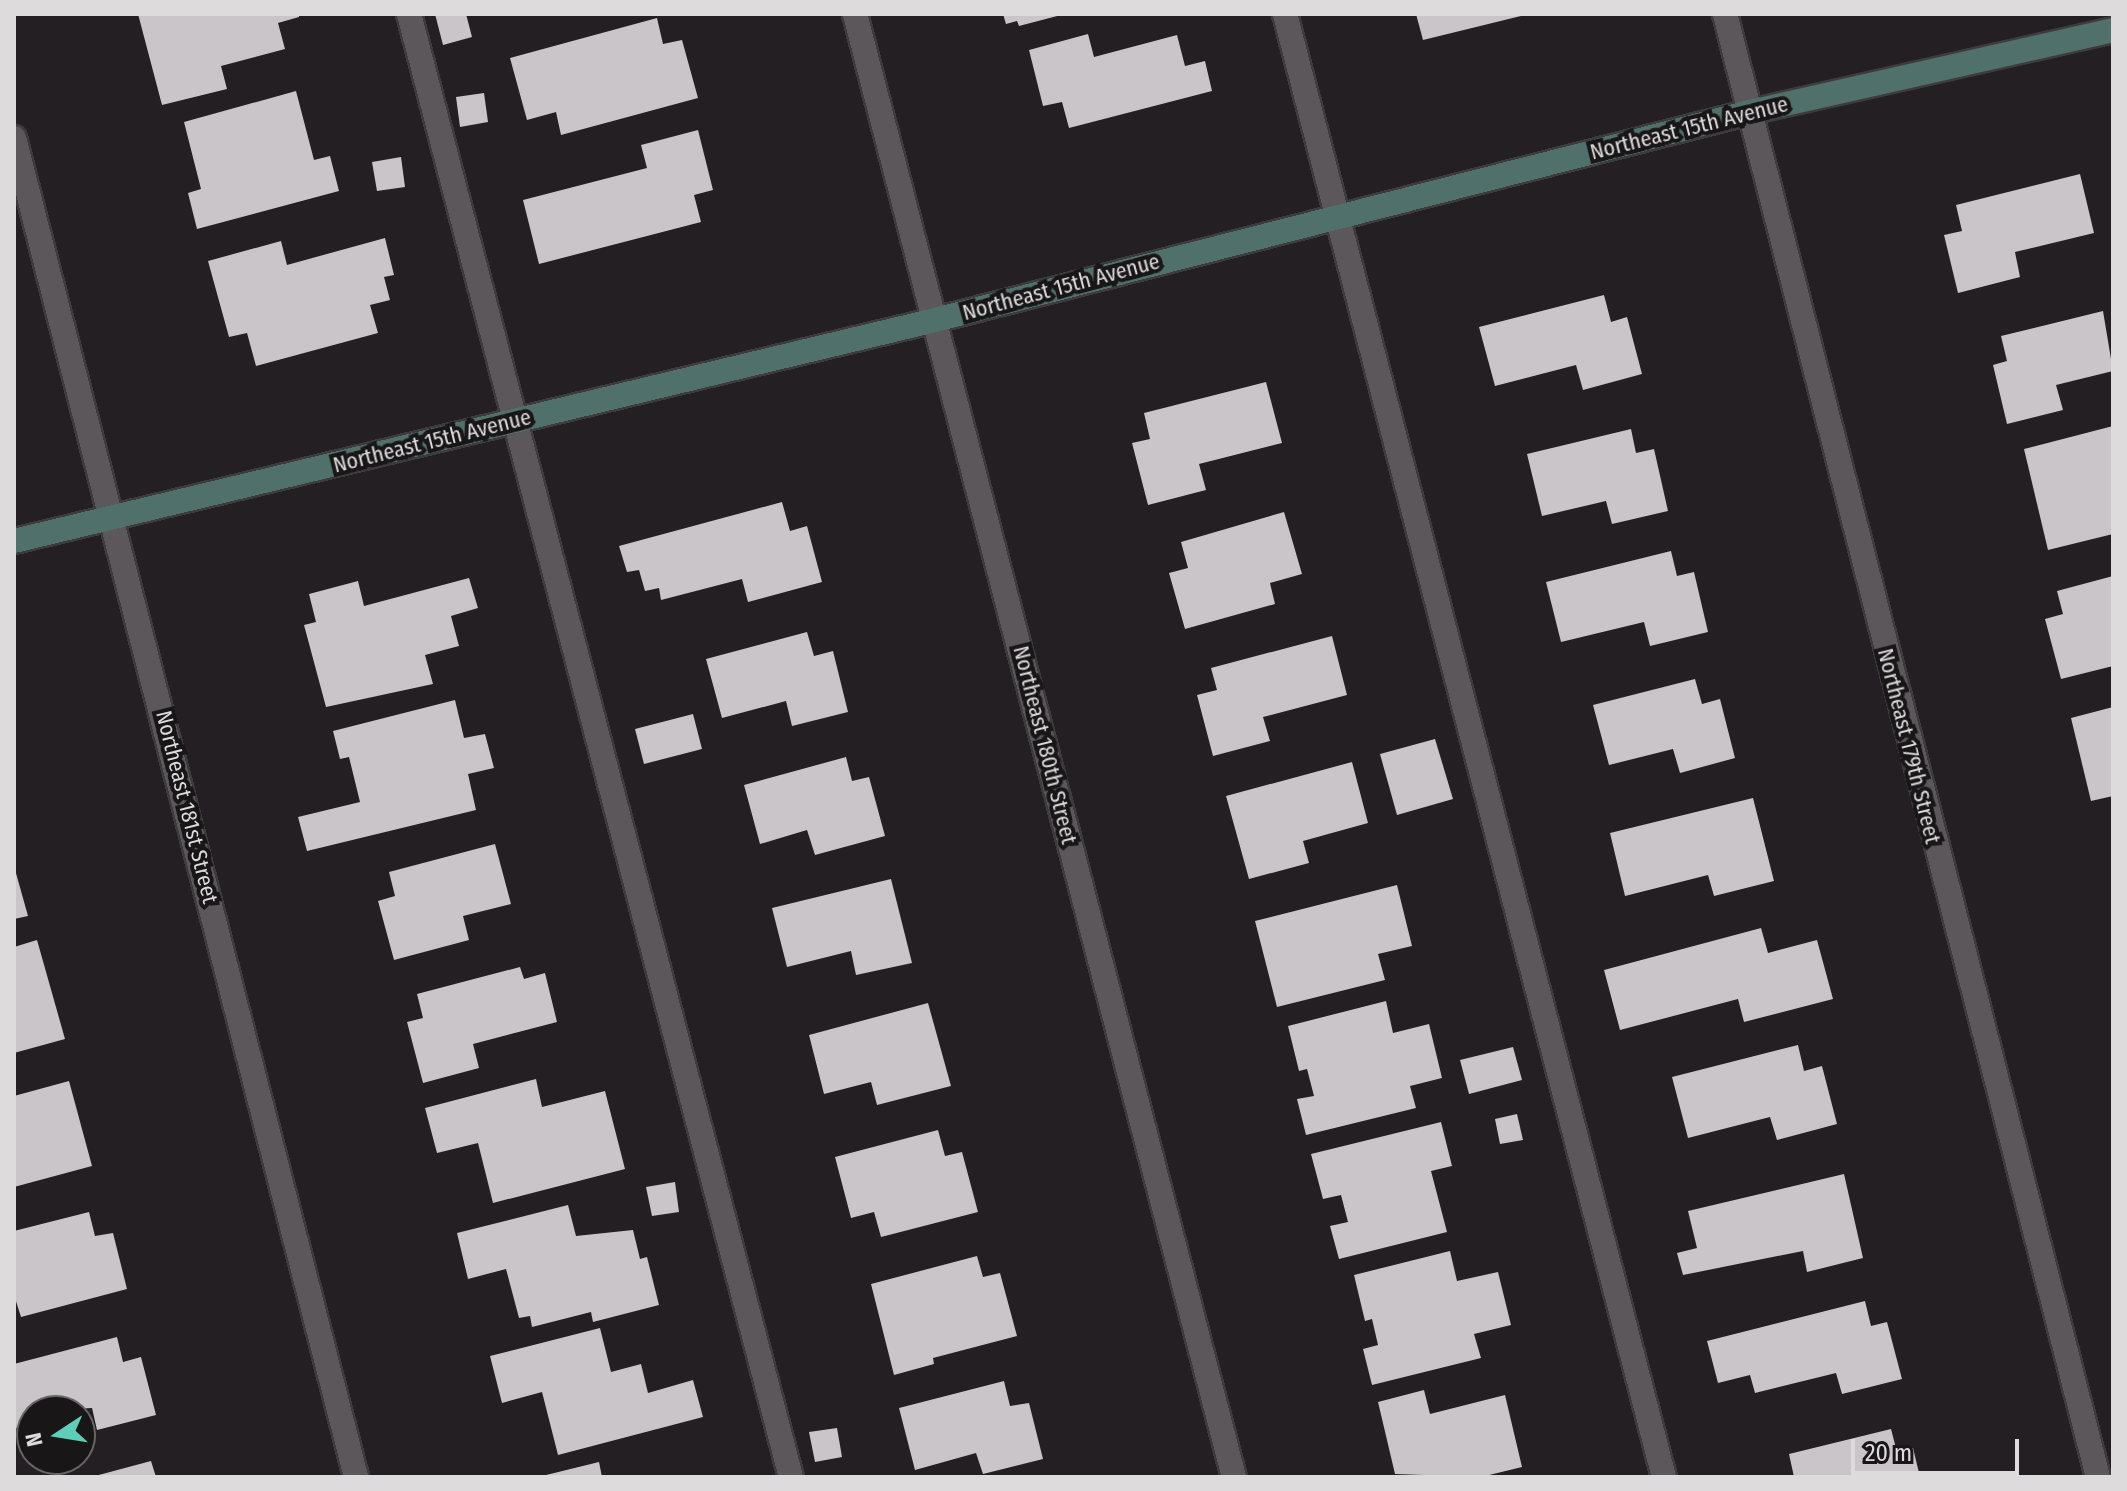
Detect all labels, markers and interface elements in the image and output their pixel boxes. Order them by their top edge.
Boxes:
street label: Northeast 15th Avenue [1587,91,1791,165]
street label: Northeast 15th Avenue [960,248,1162,326]
street label: Northeast 15th Avenue [330,404,534,478]
street label: Northeast 180th Street [1008,643,1082,847]
street label: Northeast 179th Street [1872,646,1946,846]
street label: Northeast 181st Street [150,708,224,906]
north arrow [16,1395,96,1475]
scale bar [1855,1423,2023,1473]
text: N [19,1430,49,1449]
text: 20 m [1865,1439,1912,1467]

